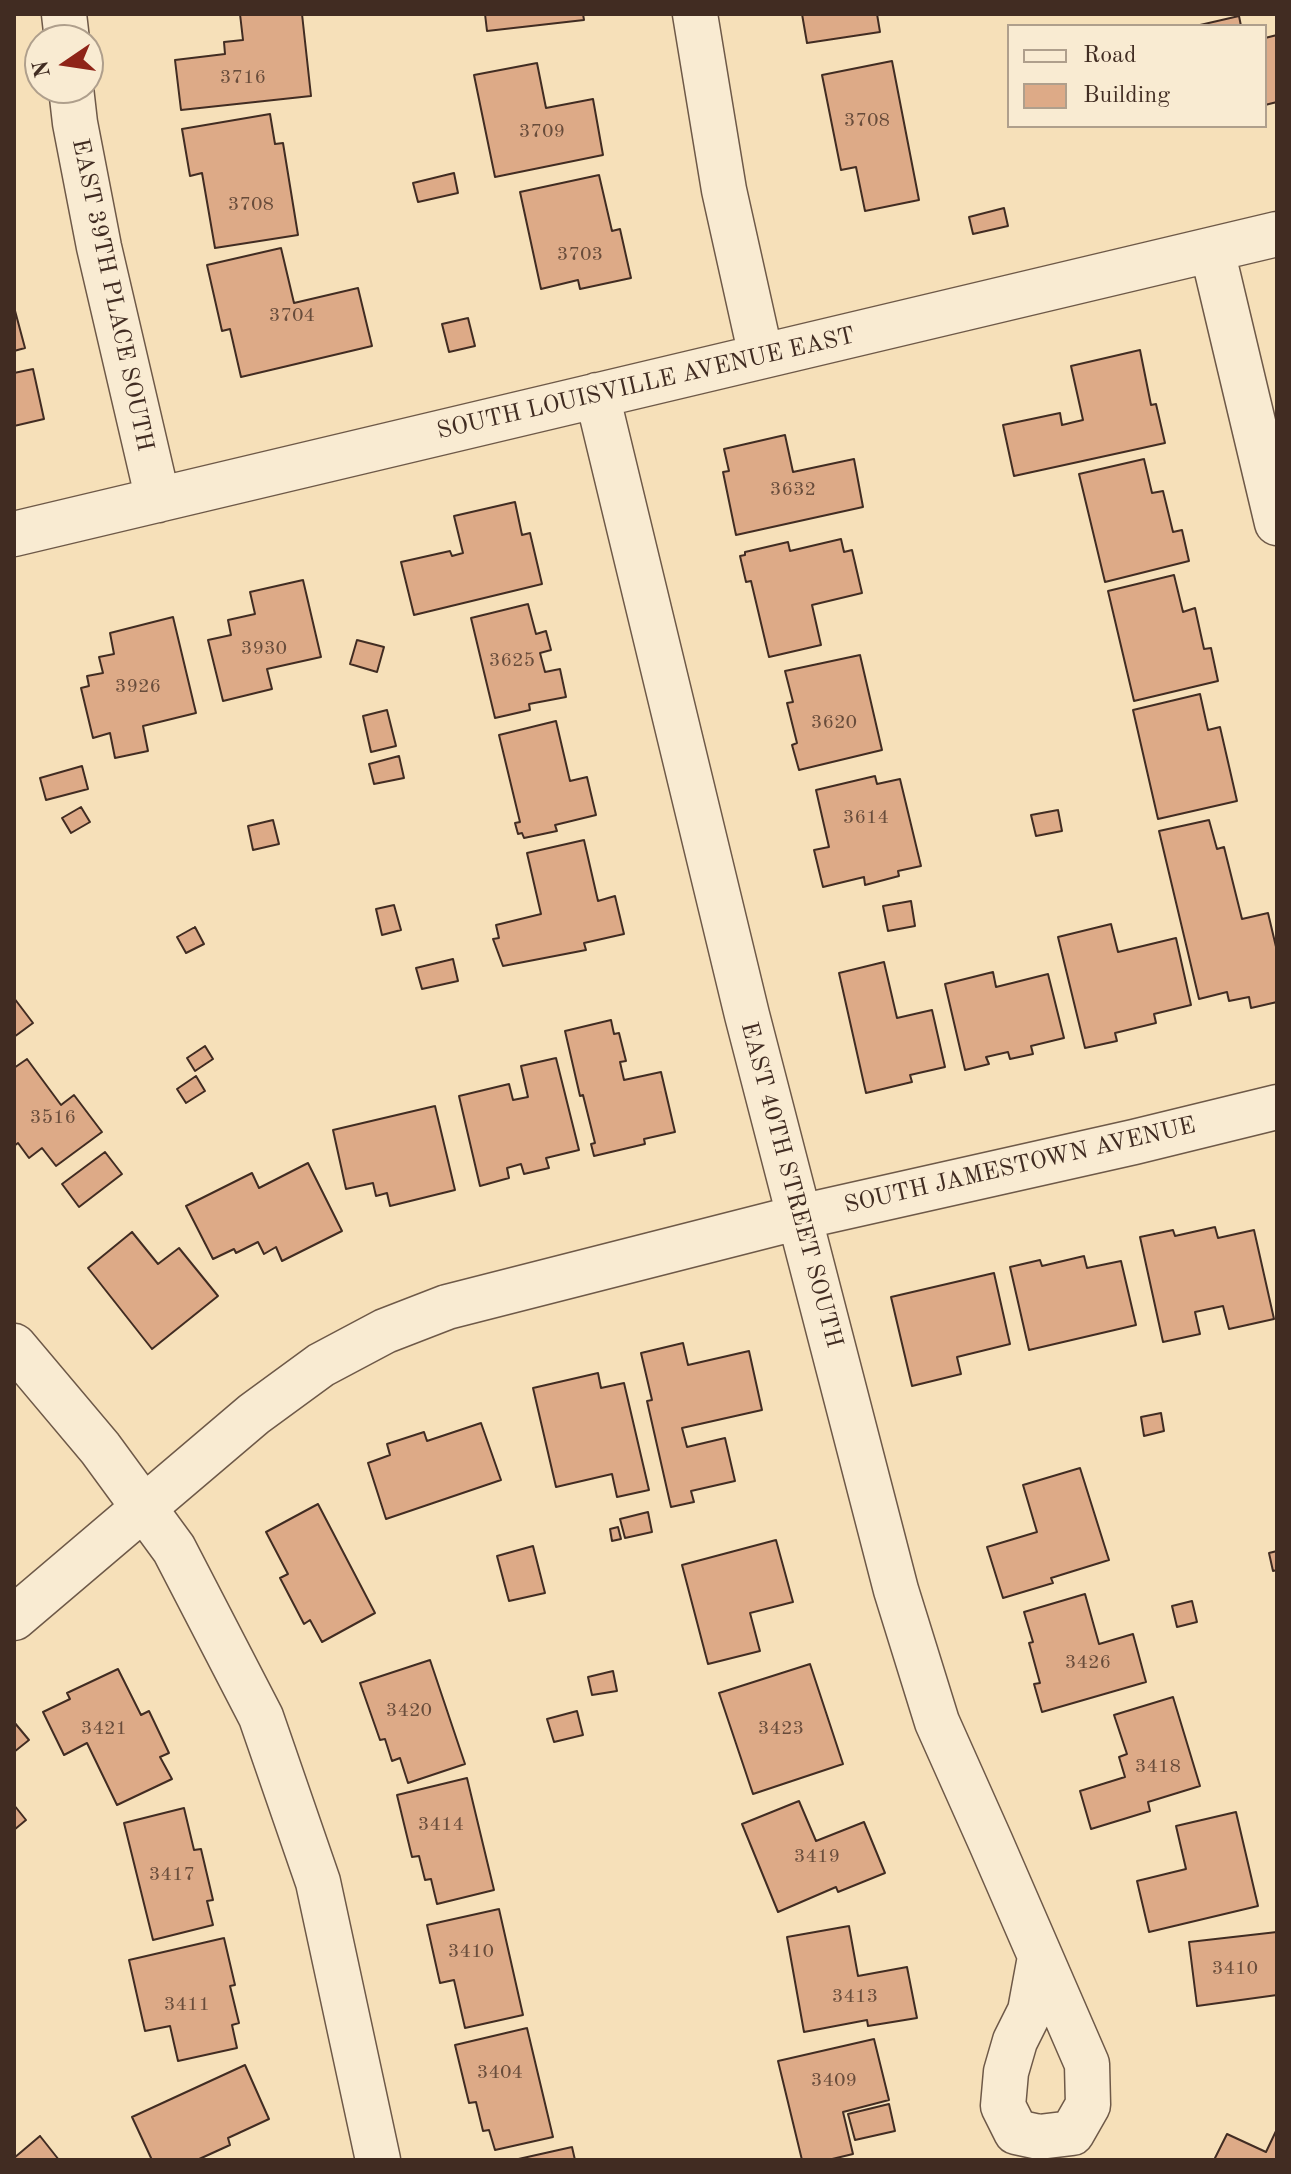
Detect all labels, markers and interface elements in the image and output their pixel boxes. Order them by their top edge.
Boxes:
north arrow [24,24,104,104]
legend [1007,24,1267,128]
text: Road [1083,44,1136,68]
text: N [30,58,55,80]
house number: 3716 [220,66,266,90]
text: Building [1083,84,1170,108]
house number: 3708 [844,109,890,133]
house number: 3709 [519,120,565,144]
street label: EAST 39TH PLACE SOUTH [65,136,159,454]
house number: 3708 [228,193,274,217]
house number: 3703 [557,243,603,267]
house number: 3704 [269,304,315,328]
street label: SOUTH LOUISVILLE AVENUE EAST [434,322,858,446]
house number: 3632 [770,478,816,502]
house number: 3930 [241,637,287,661]
house number: 3625 [489,649,535,673]
house number: 3926 [115,675,161,699]
house number: 3620 [811,711,857,735]
house number: 3614 [843,806,889,830]
street label: EAST 40TH STREET SOUTH [734,1019,848,1351]
house number: 3516 [30,1106,76,1130]
street label: SOUTH JAMESTOWN AVENUE [841,1111,1199,1221]
house number: 3426 [1065,1651,1111,1675]
house number: 3420 [386,1699,432,1723]
house number: 3421 [81,1717,127,1741]
house number: 3423 [758,1717,804,1741]
house number: 3418 [1135,1755,1181,1779]
house number: 3414 [418,1813,464,1837]
house number: 3419 [794,1845,840,1869]
house number: 3417 [149,1863,195,1887]
house number: 3410 [448,1940,494,1964]
house number: 3410 [1212,1957,1258,1981]
house number: 3413 [832,1985,878,2009]
house number: 3411 [164,1993,210,2017]
house number: 3404 [477,2061,523,2085]
house number: 3409 [811,2069,857,2093]

